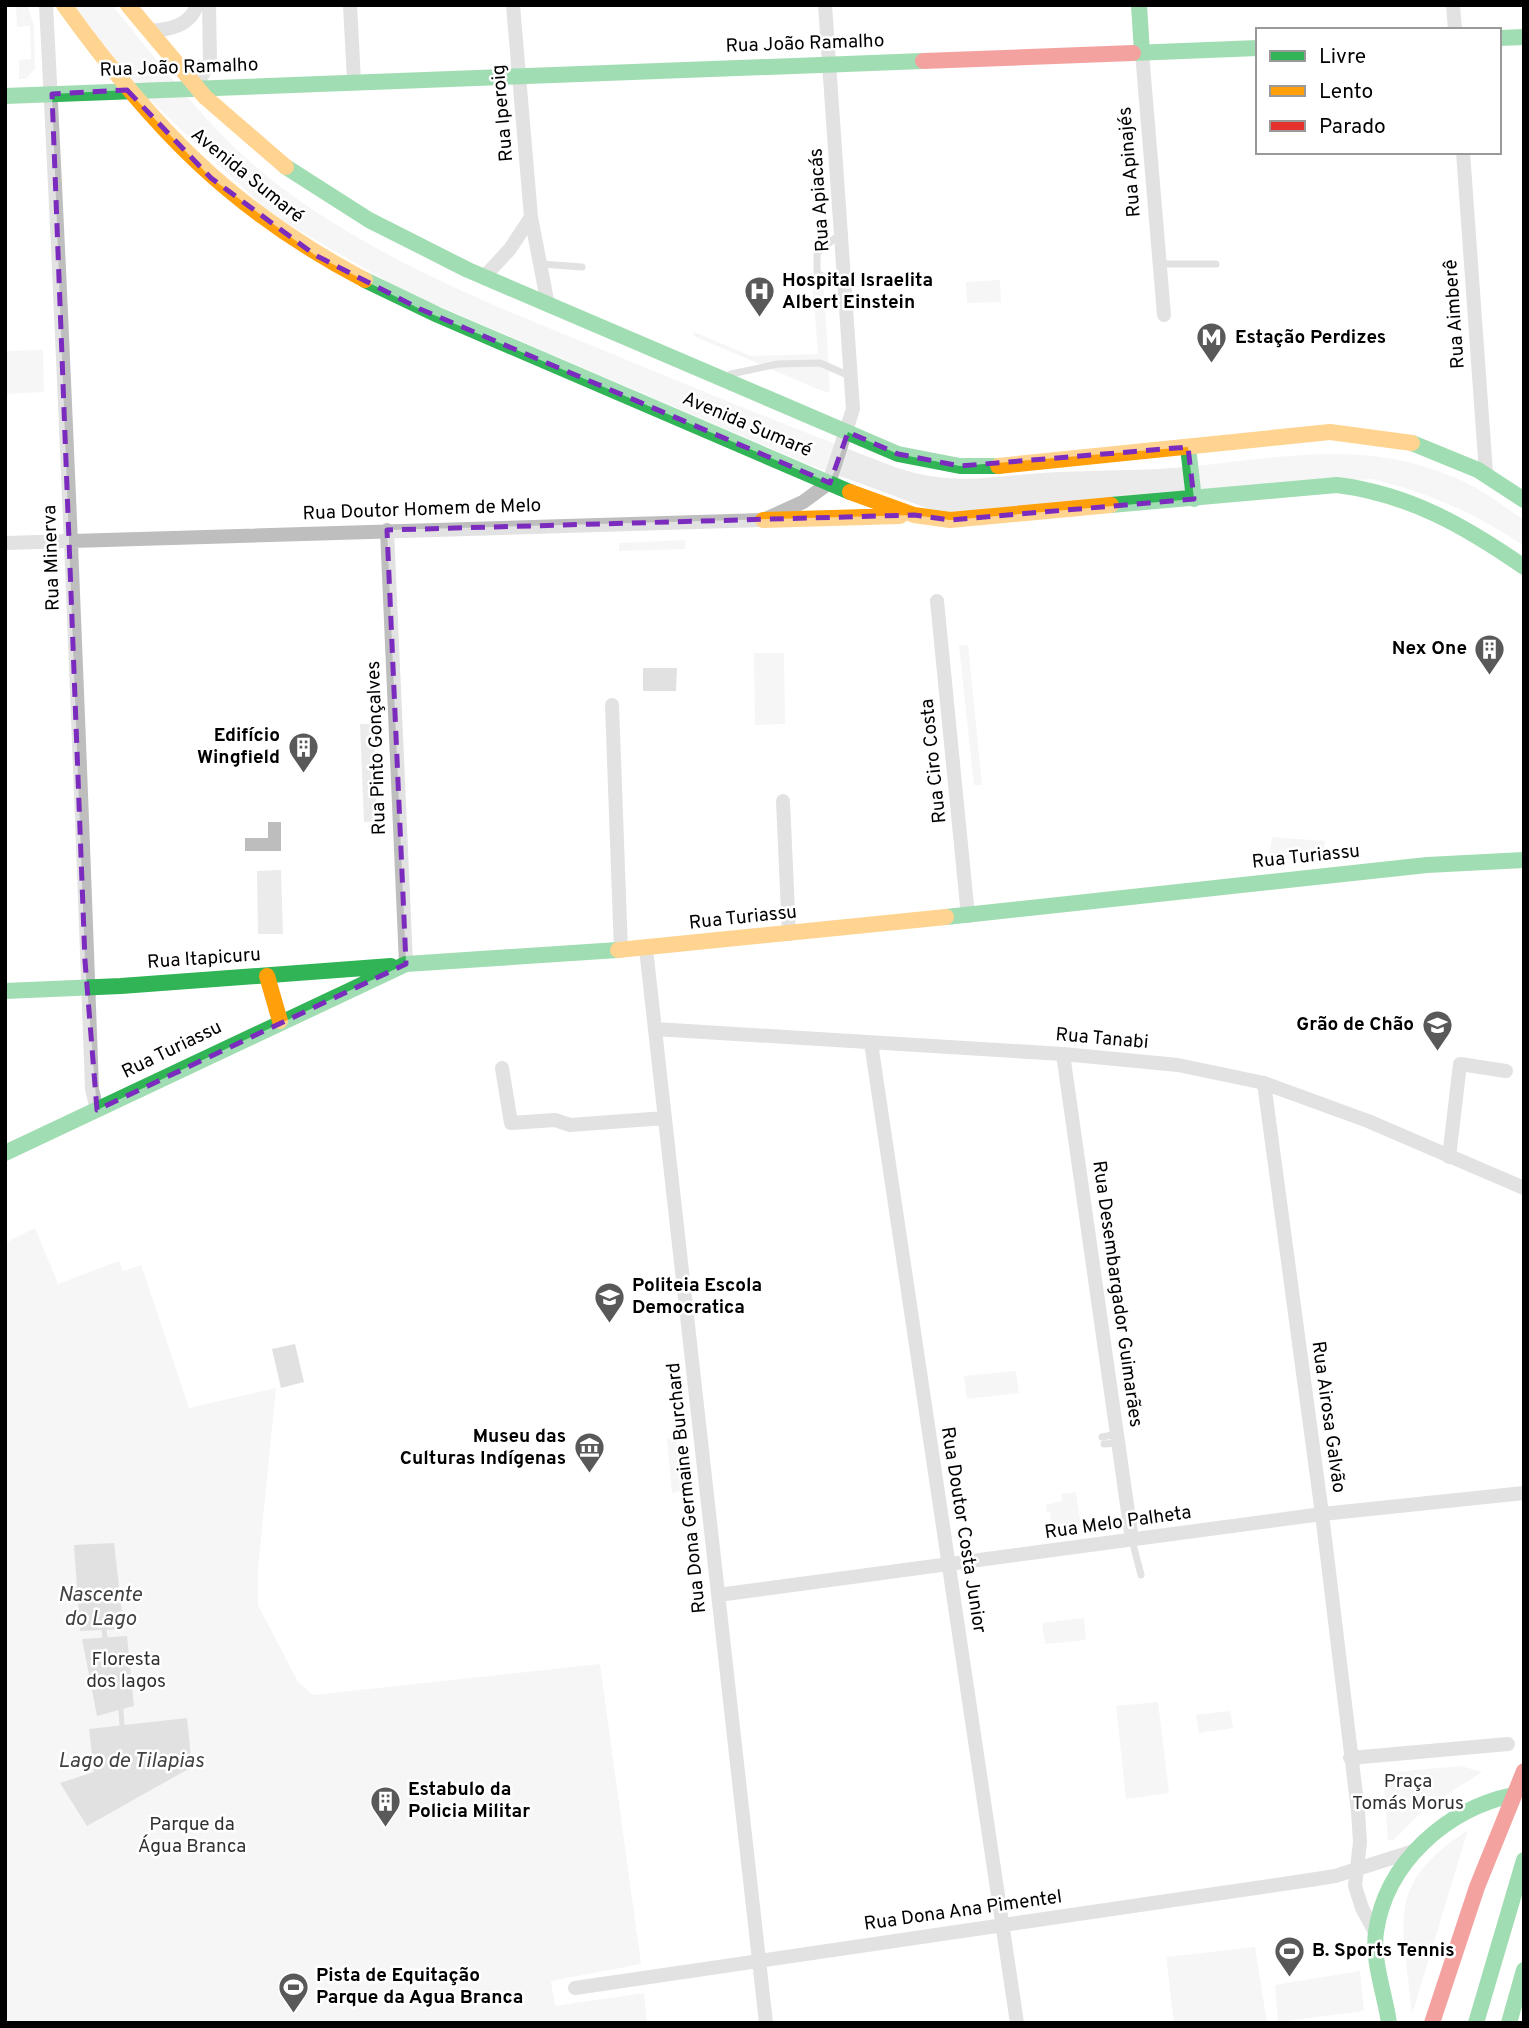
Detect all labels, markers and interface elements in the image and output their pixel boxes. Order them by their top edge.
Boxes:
legend [1256,28,1501,154]
street label: Rua João Ramalho [725,29,885,59]
text: Livre [1319,44,1366,71]
street label: Rua João Ramalho [99,53,259,83]
street label: Rua Iperoig [487,63,519,163]
text: Lento [1319,79,1373,106]
street label: Rua Apinajés [1113,106,1147,218]
text: Parado [1319,114,1386,141]
street label: Avenida Sumaré [186,123,308,229]
street label: Rua Apiacás [804,147,836,253]
street label: Rua Aimberê [1439,258,1471,370]
place label: Hospital Israelita Albert Einstein [782,269,933,315]
hospital icon: Hospital Israelita Albert Einstein [742,275,776,319]
metro station icon: Estação Perdizes [1195,321,1229,365]
place label: Estação Perdizes [1235,326,1386,350]
street label: Avenida Sumaré [679,387,815,463]
street label: Rua Doutor Homem de Melo [302,494,542,526]
street label: Rua Minerva [38,505,66,611]
building icon: Nex One [1473,632,1507,676]
place label: Nex One [1392,637,1467,661]
street label: Rua Pinto Gonçalves [362,660,392,836]
street label: Rua Ciro Costa [916,697,952,825]
place label: Edifício Wingfield [197,724,280,770]
building icon: Edifício Wingfield [286,730,320,774]
street label: Rua Turiassu [1251,839,1361,875]
street label: Rua Turiassu [688,900,798,936]
street label: Rua Itapicuru [146,943,262,975]
school or university icon: Grão de Chão [1420,1008,1454,1052]
place label: Grão de Chão [1296,1013,1414,1037]
street label: Rua Turiassu [118,1015,226,1085]
street label: Rua Tanabi [1054,1023,1150,1055]
street label: Rua Desembargador Guimarães [1086,1159,1148,1429]
place label: Politeia Escola Democratica [632,1274,762,1320]
school or university icon: Politeia Escola Democratica [592,1280,626,1324]
street label: Rua Airosa Galvão [1305,1340,1351,1494]
street label: Rua Dona Germaine Burchard [662,1361,712,1615]
place label: Museu das Culturas Indígenas [400,1425,566,1471]
street label: Rua Doutor Costa Junior [935,1425,991,1636]
museum icon: Museu das Culturas Indígenas [572,1431,606,1475]
street label: Rua Melo Palheta [1043,1501,1193,1545]
water label: Nascente do Lago [58,1582,143,1633]
park label: Floresta dos lagos [86,1648,166,1694]
water label: Lago de Tilapias [58,1748,204,1775]
park label: Praça Tomás Morus [1352,1770,1464,1816]
place label: Estabulo da Policia Militar [408,1778,530,1824]
building icon: Estabulo da Policia Militar [368,1784,402,1828]
park label: Parque da Água Branca [138,1813,246,1859]
street label: Rua Dona Ana Pimentel [862,1885,1064,1937]
sports icon: B. Sports Tennis [1272,1934,1306,1978]
place label: B. Sports Tennis [1312,1939,1455,1963]
place label: Pista de Equitação Parque da Agua Branca [316,1964,523,2010]
sports icon: Pista de Equitação Parque da Agua Branca [276,1970,310,2014]

